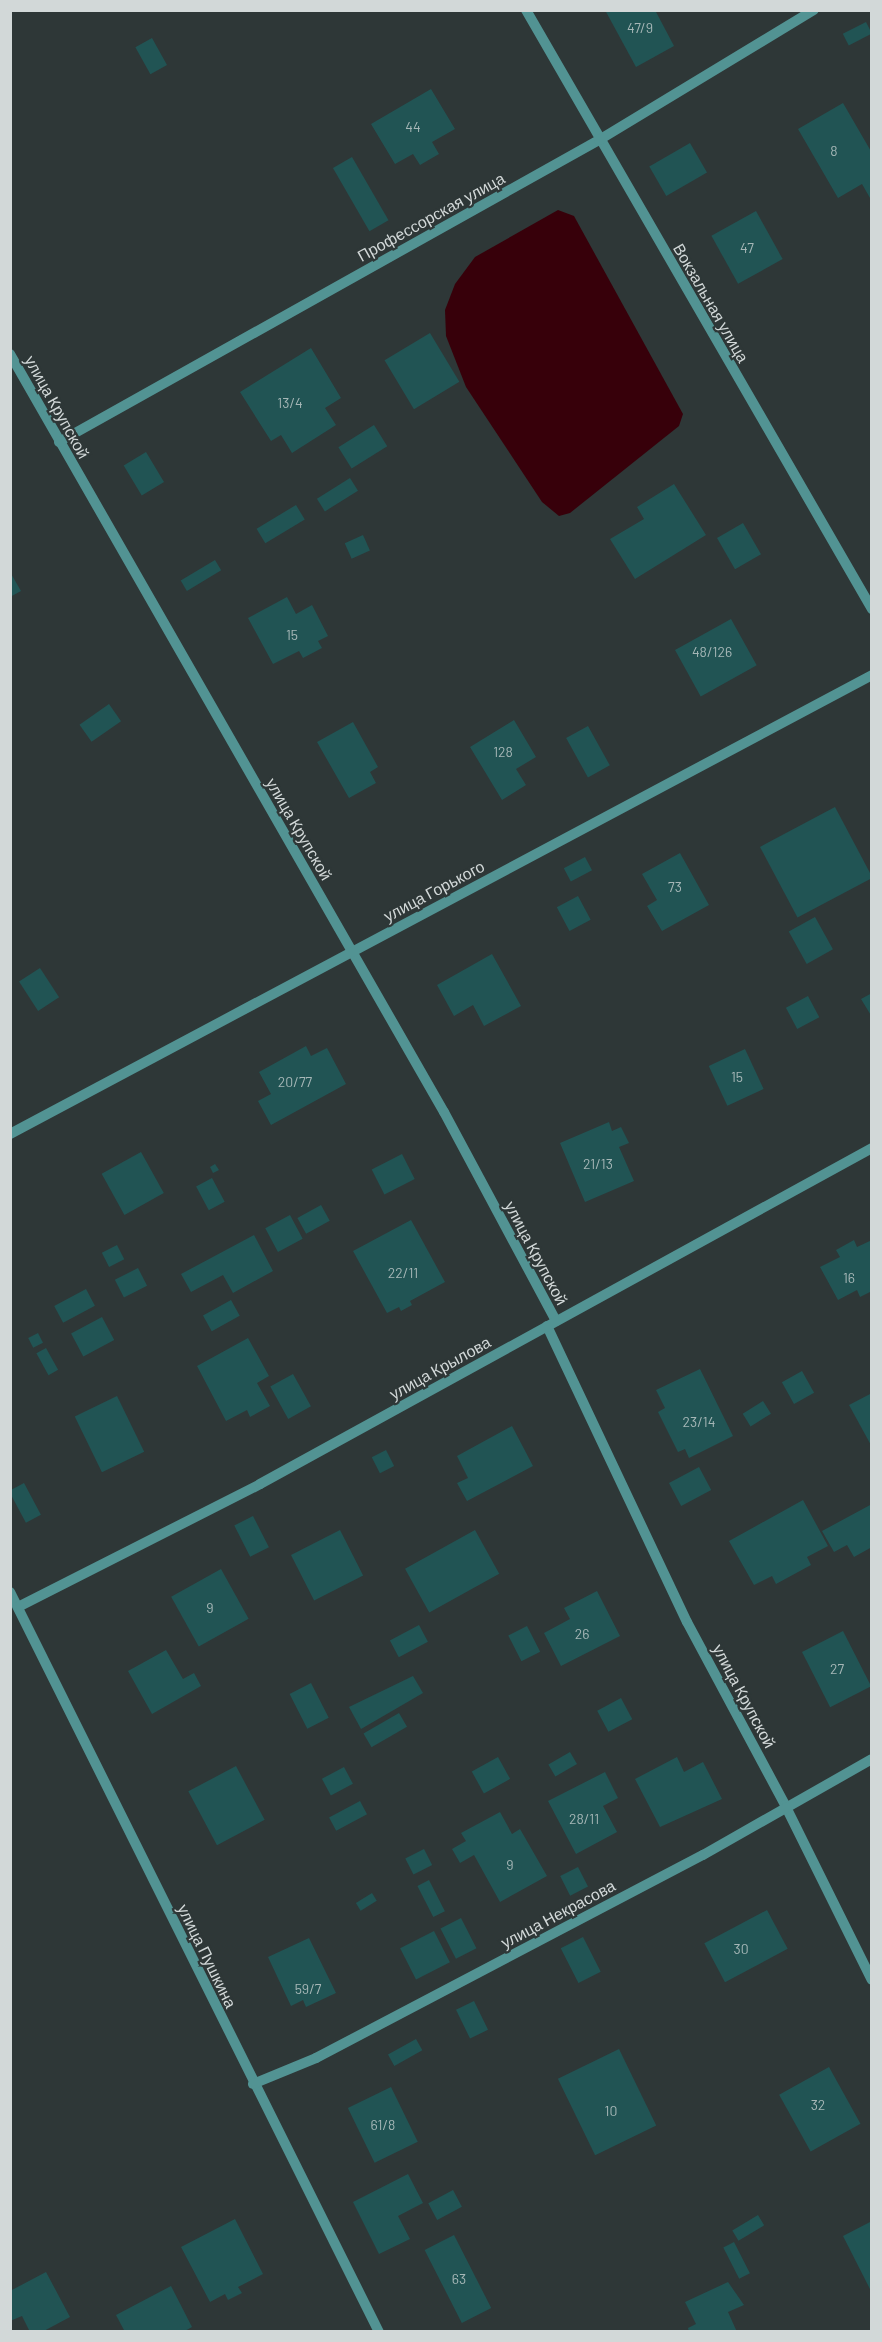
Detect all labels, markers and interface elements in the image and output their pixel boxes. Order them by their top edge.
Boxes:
house number: 47/9 [627,20,653,36]
house number: 44 [405,119,421,135]
house number: 8 [830,143,838,159]
street label: Профессорская улица [354,169,508,265]
street label: Вокзальная улица [669,240,753,366]
house number: 47 [740,240,754,256]
street label: улица Крупской [21,352,93,462]
house number: 13/4 [277,395,303,411]
house number: 15 [286,627,298,643]
house number: 48/126 [692,644,732,660]
house number: 128 [493,744,513,760]
street label: улица Крупской [262,774,336,884]
street label: улица Горького [380,856,488,926]
house number: 73 [668,879,682,895]
house number: 15 [731,1069,743,1085]
house number: 20/77 [278,1074,312,1090]
house number: 21/13 [583,1156,613,1172]
street label: улица Крупской [501,1198,571,1308]
house number: 22/11 [388,1265,418,1281]
house number: 16 [843,1270,855,1286]
street label: улица Крылова [386,1332,494,1404]
house number: 23/14 [683,1414,715,1430]
house number: 9 [206,1600,214,1616]
house number: 26 [575,1626,589,1642]
street label: улица Крупской [709,1641,779,1751]
house number: 27 [830,1661,844,1677]
house number: 28/11 [569,1811,599,1827]
house number: 9 [506,1857,514,1873]
street label: улица Некрасова [498,1876,618,1952]
street label: улица Пушкина [174,1901,240,2011]
house number: 30 [733,1941,749,1957]
house number: 59/7 [295,1981,321,1997]
house number: 32 [811,2097,825,2113]
house number: 10 [605,2103,617,2119]
house number: 61/8 [371,2117,395,2133]
house number: 63 [452,2271,466,2287]

